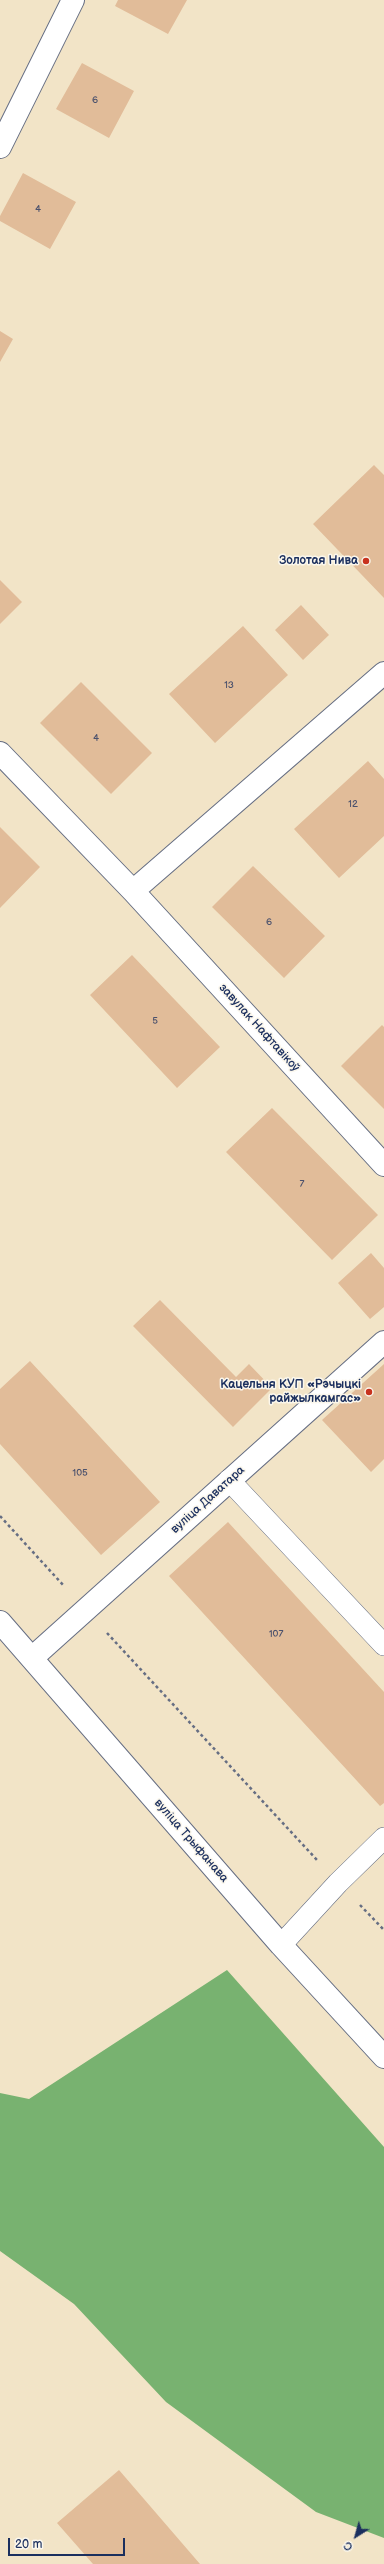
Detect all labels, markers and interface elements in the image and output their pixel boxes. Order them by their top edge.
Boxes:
house number: 6 [92,94,98,106]
house number: 4 [35,203,41,215]
place label: Золотая Нива [279,554,358,568]
marker: Золотая Нива [361,556,371,566]
house number: 13 [224,679,234,691]
house number: 4 [93,732,99,744]
house number: 12 [348,798,358,810]
house number: 6 [266,916,272,928]
street label: завулак Нафтавікоў [216,981,302,1075]
house number: 5 [152,1015,158,1027]
house number: 7 [300,1178,304,1190]
place label: Кацельня КУП «Рэчыцкі райжылкамгас» [220,1378,361,1406]
marker: Кацельня КУП «Рэчыцкі райжылкамгас» [364,1387,374,1397]
street label: вуліца Даватара [168,1463,248,1537]
house number: 105 [72,1467,88,1479]
house number: 107 [269,1628,283,1640]
street label: вуліца Трыфанава [151,1796,231,1886]
north arrow [336,2516,376,2556]
scale bar [10,2530,127,2556]
text: 20 m [15,2537,42,2552]
text: С [342,2538,355,2553]

